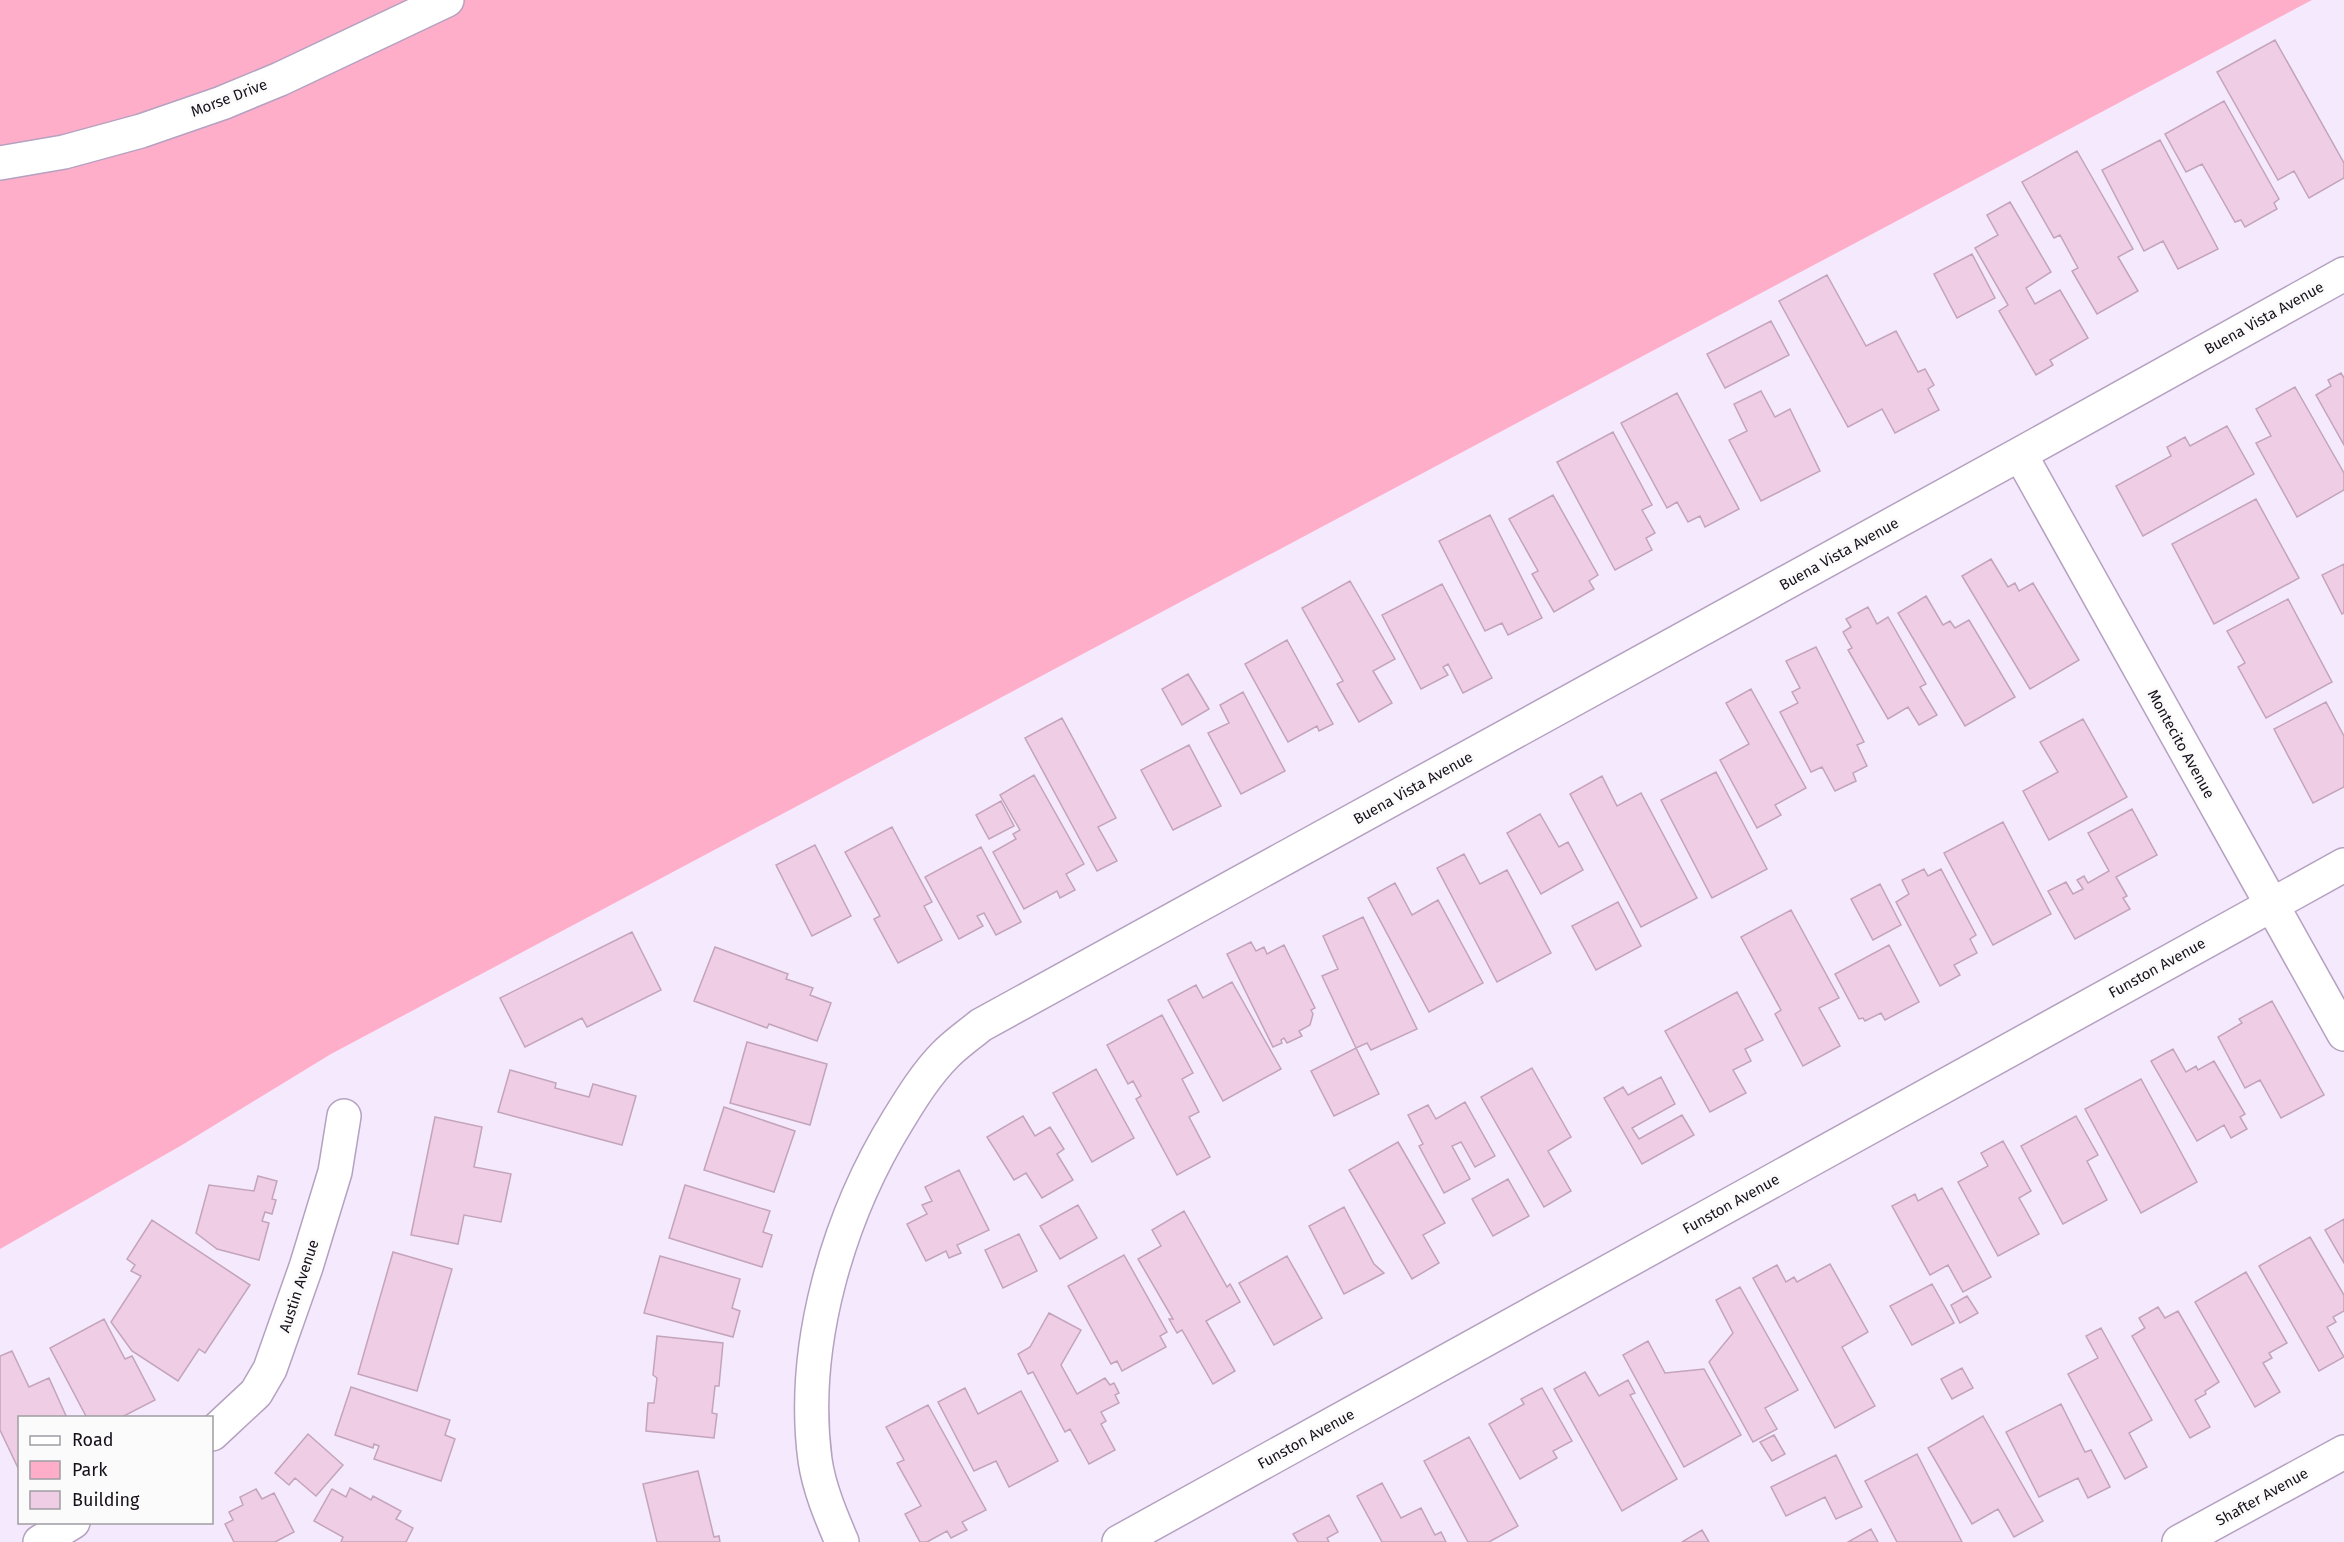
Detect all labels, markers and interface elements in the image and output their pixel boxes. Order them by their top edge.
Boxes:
street label: Morse Drive [188,75,270,121]
street label: Buena Vista Avenue [2201,278,2327,358]
street label: Buena Vista Avenue [1776,514,1902,594]
street label: Montecito Avenue [2144,686,2218,802]
street label: Buena Vista Avenue [1350,748,1476,828]
street label: Funston Avenue [2105,934,2209,1002]
street label: Funston Avenue [1679,1170,1783,1238]
street label: Austin Avenue [276,1237,322,1335]
street label: Funston Avenue [1254,1405,1358,1473]
legend [18,1416,213,1524]
text: Road [72,1429,114,1451]
text: Park [72,1459,108,1481]
street label: Shafter Avenue [2213,1464,2311,1530]
text: Building [72,1489,140,1511]

